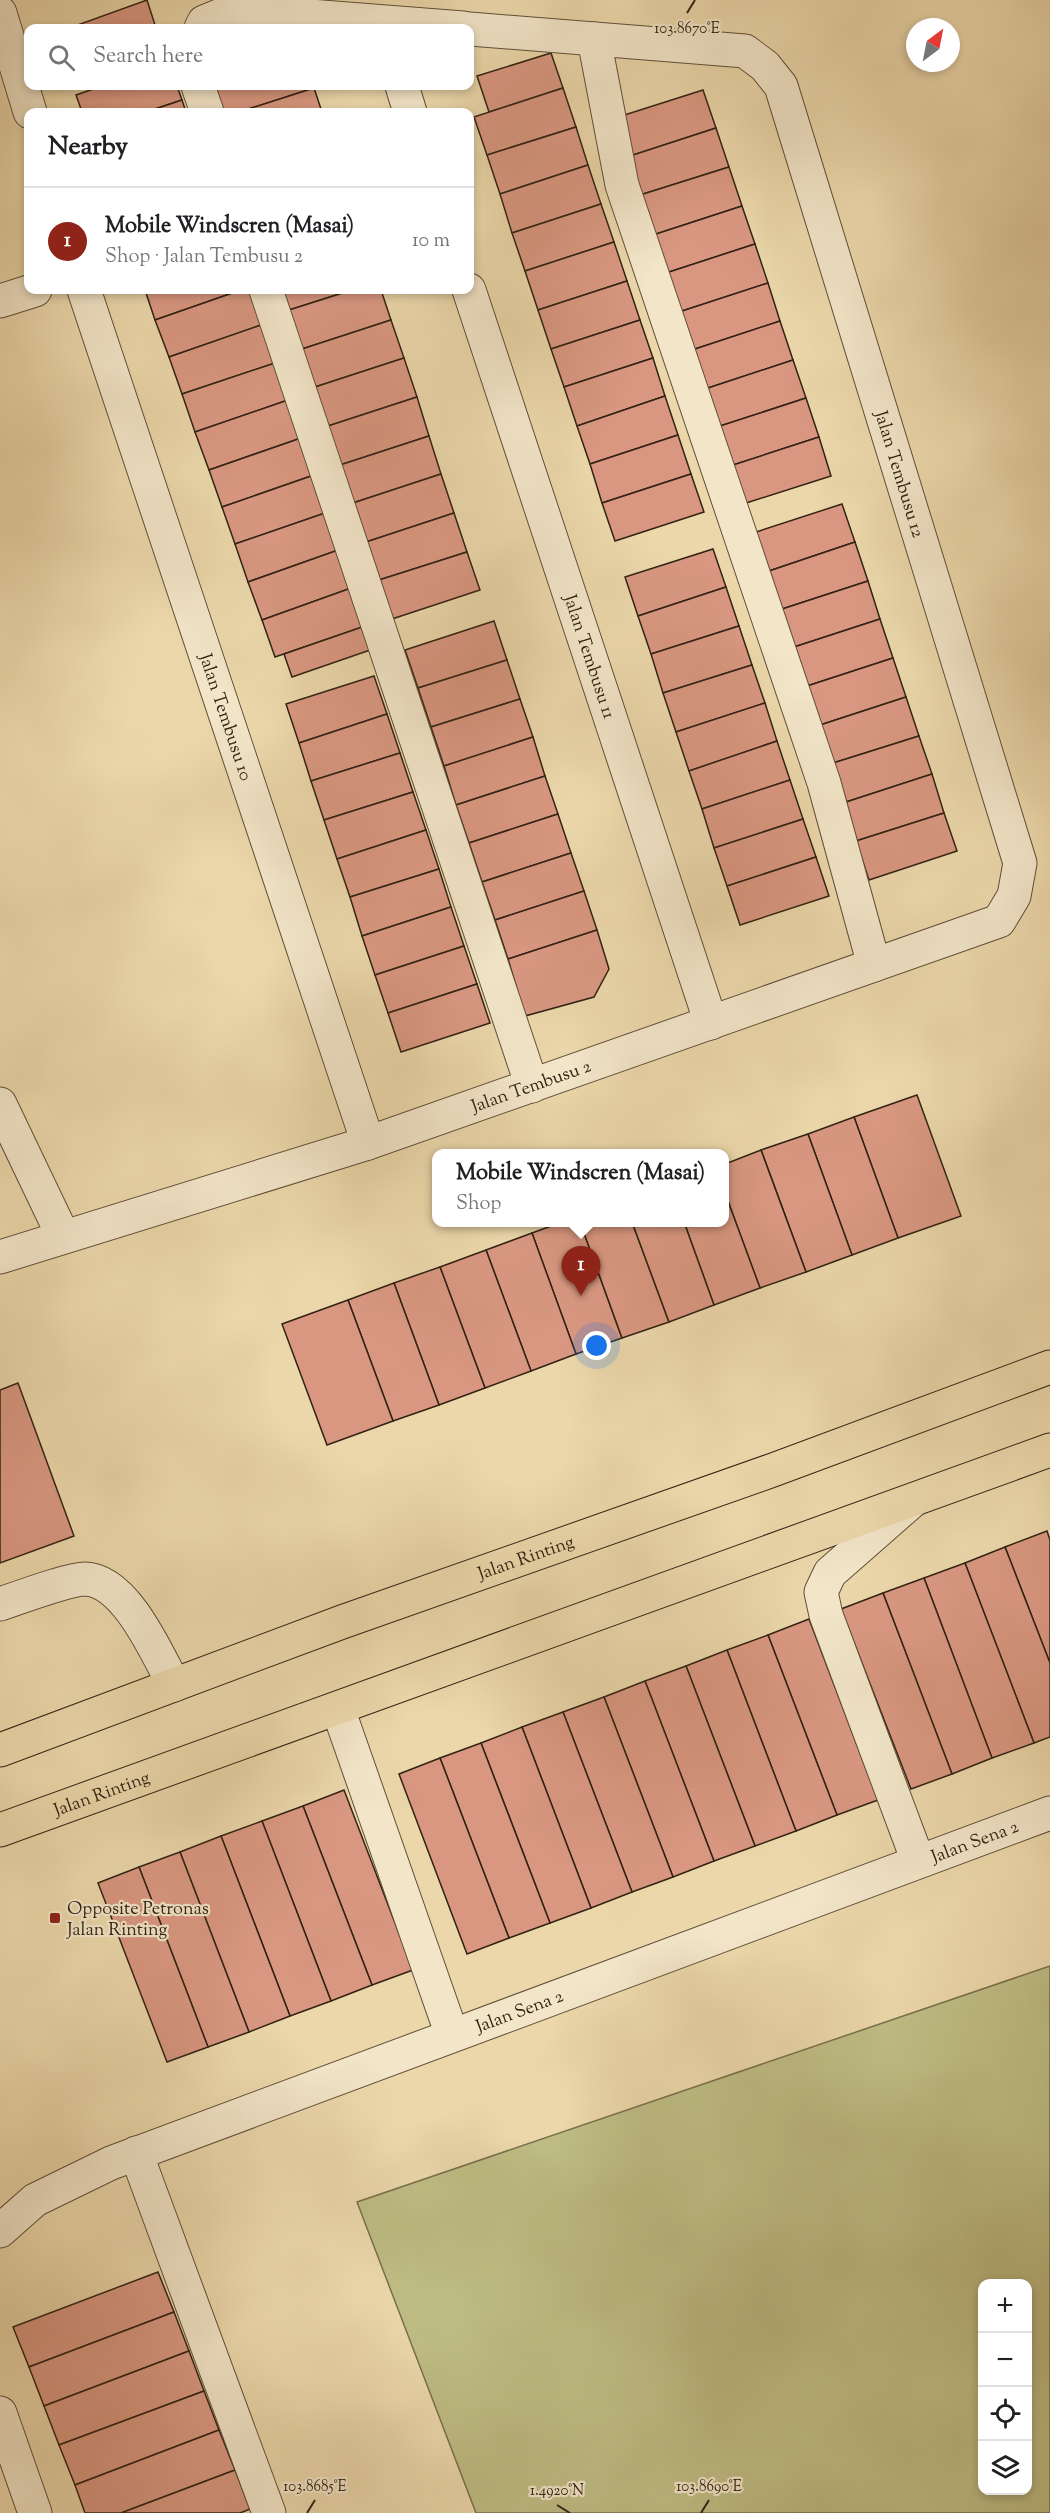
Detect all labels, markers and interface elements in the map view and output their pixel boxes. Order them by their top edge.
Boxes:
north arrow [906,18,960,72]
text: 103.8670°E [654,19,720,40]
search box [24,24,474,90]
icon: search [45,41,78,74]
text: Search here [93,41,203,73]
text: Nearby [48,129,128,166]
text: Mobile Windscren (Masai) [105,211,354,243]
text: 1 [64,227,71,256]
text: 10 m [412,227,450,256]
text: Shop · Jalan Tembusu 2 [105,243,303,272]
street label: Jalan Tembusu 12 [866,407,930,542]
street label: Jalan Tembusu 11 [555,591,621,723]
street label: Jalan Tembusu 10 [191,650,258,785]
street label: Jalan Tembusu 2 [467,1054,596,1121]
popup [432,1149,729,1227]
text: Mobile Windscren (Masai) [456,1158,705,1190]
text: Shop [456,1190,501,1219]
pin: 1 [562,1246,600,1296]
your location [582,1331,611,1360]
street label: Jalan Rinting [474,1530,578,1588]
street label: Jalan Rinting [50,1766,154,1825]
street label: Jalan Sena 2 [927,1815,1023,1872]
place label: Opposite Petronas Jalan Rinting [66,1897,209,1944]
marker: Opposite Petronas Jalan Rinting [48,1911,62,1925]
street label: Jalan Sena 2 [472,1984,568,2041]
map controls [978,2279,1032,2495]
button: + [978,2279,1032,2333]
button: − [978,2333,1032,2387]
button: locate [978,2387,1032,2441]
button: layers [978,2441,1032,2495]
text: 103.8685°E [283,2477,347,2498]
text: 103.8690°E [676,2477,742,2498]
text: 1.4920°N [530,2481,584,2502]

